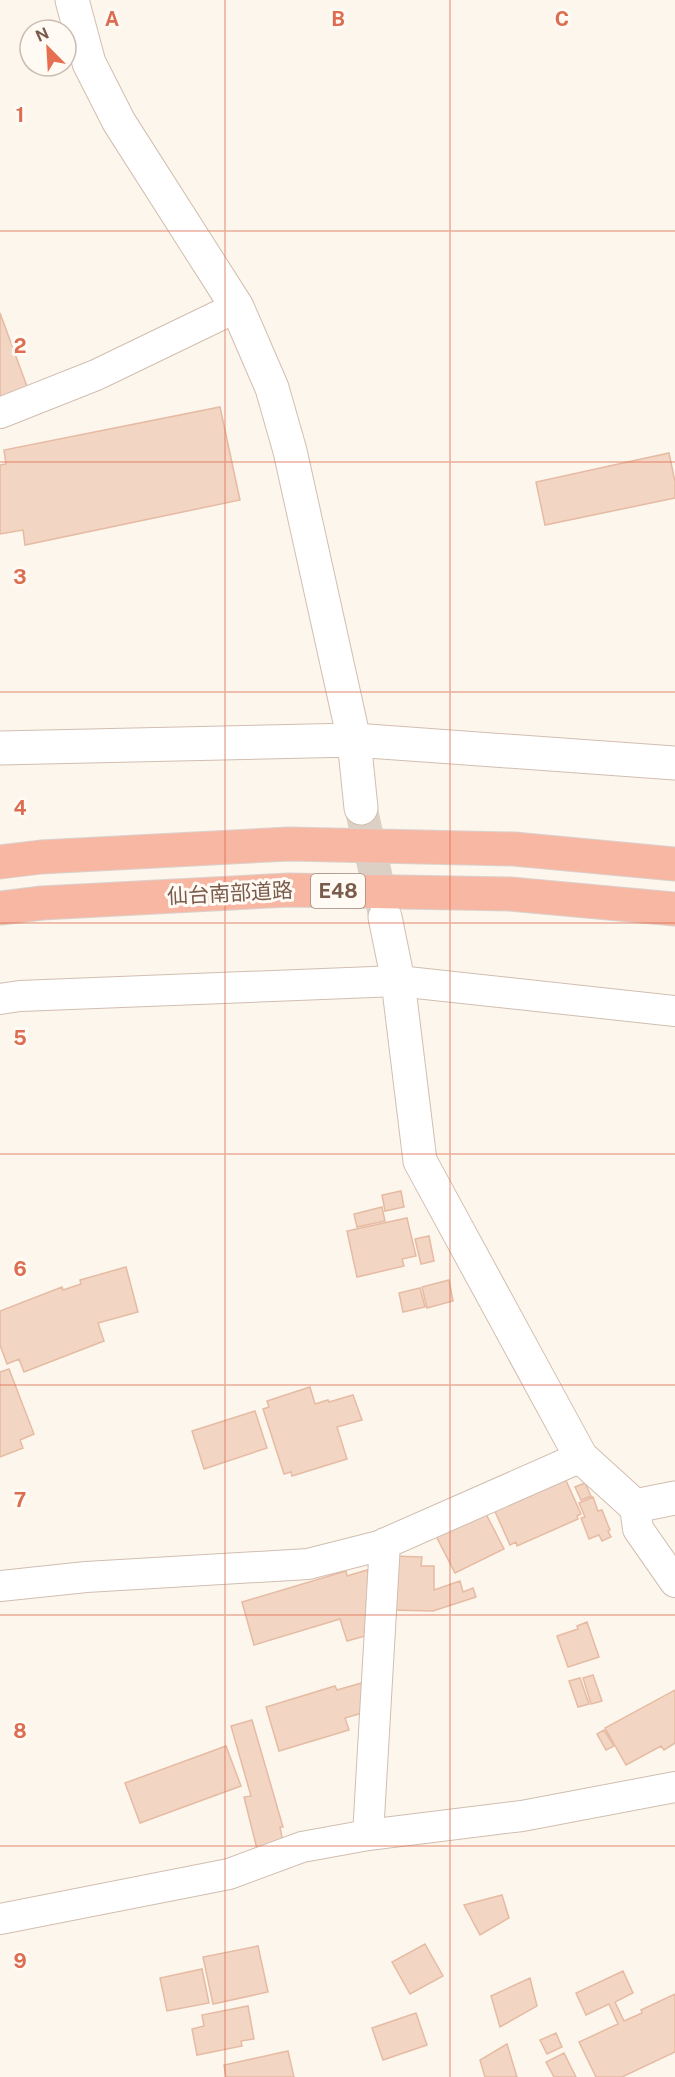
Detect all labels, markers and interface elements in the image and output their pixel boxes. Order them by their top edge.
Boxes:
text: A [105,7,119,31]
text: B [331,7,345,31]
text: C [555,7,569,31]
north arrow [18,18,78,78]
text: N [33,24,52,46]
text: 1 [16,103,24,127]
text: 2 [14,334,26,358]
text: 3 [13,565,27,589]
text: 4 [13,796,27,820]
road number: E48 [311,874,365,908]
street label: 仙台南部道路 [166,877,294,909]
text: 5 [13,1026,27,1050]
text: 6 [13,1257,27,1281]
text: 7 [14,1488,26,1512]
text: 8 [13,1719,27,1743]
text: 9 [13,1949,27,1973]

